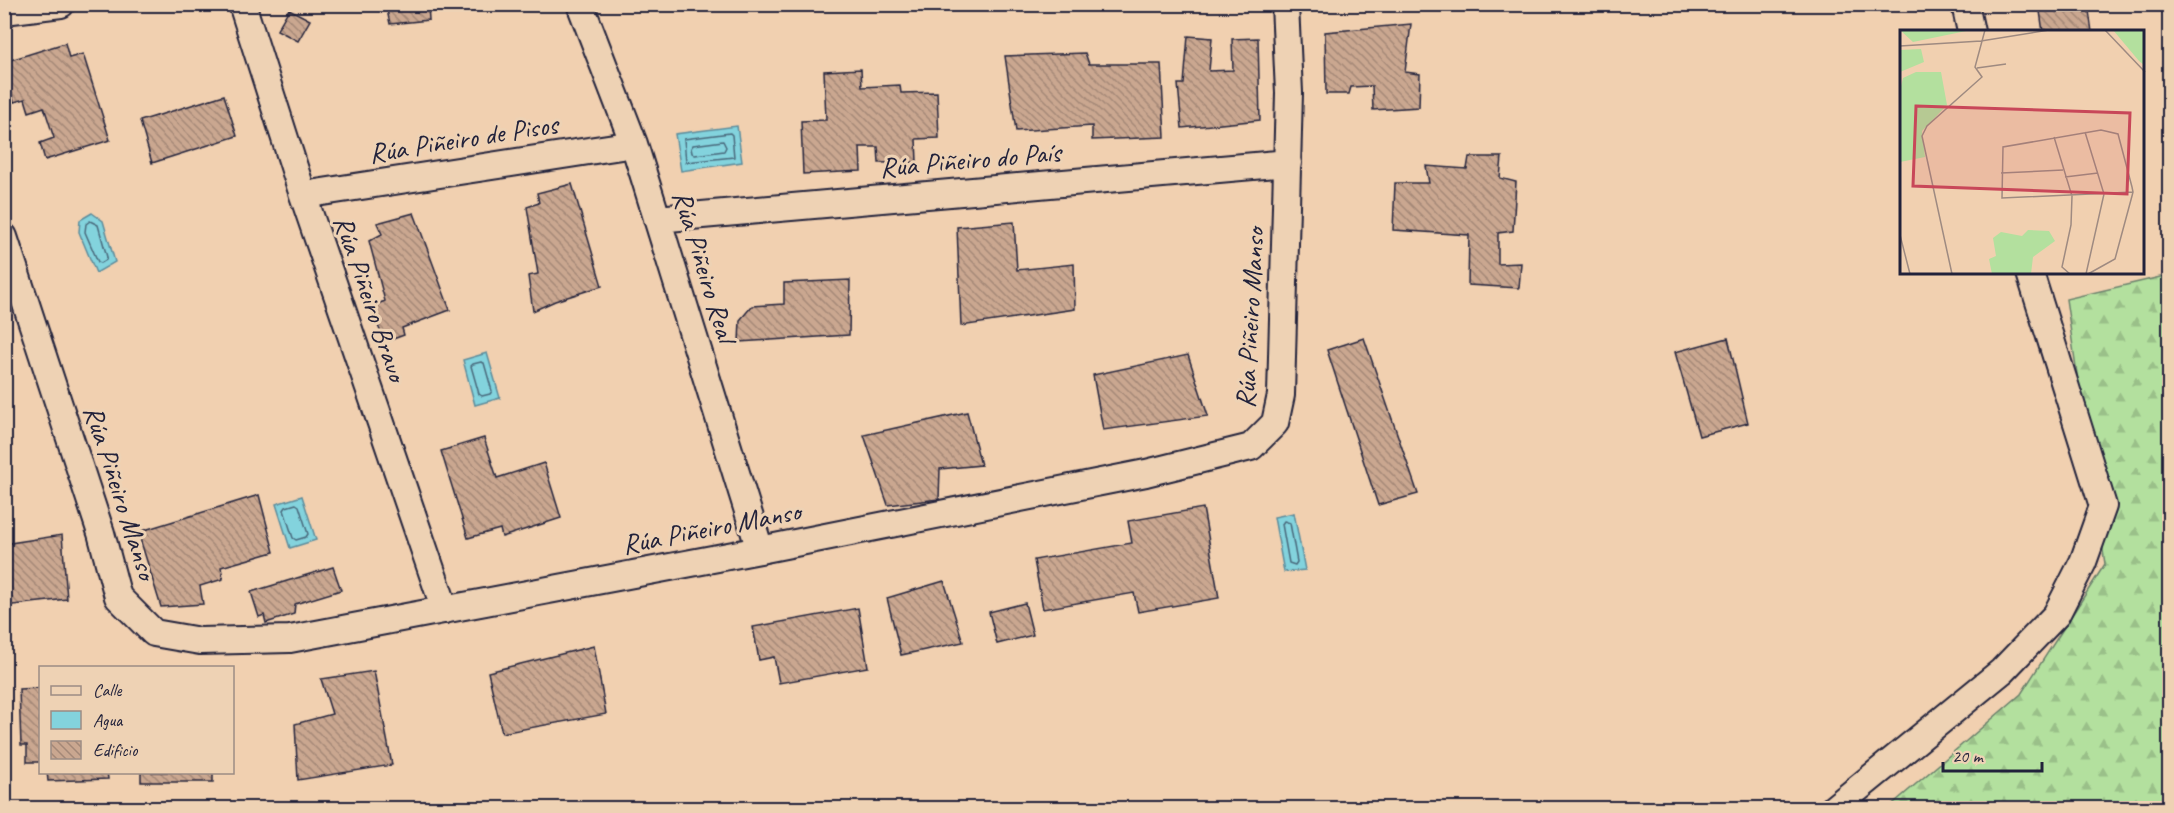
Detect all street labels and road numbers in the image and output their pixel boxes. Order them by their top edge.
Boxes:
street label: Rúa Piñeiro de Pisos [366,106,562,171]
street label: Rúa Piñeiro do País [878,134,1064,185]
street label: Rúa Piñeiro Real [665,186,746,351]
street label: Rúa Piñeiro Bravo [326,211,416,388]
street label: Rúa Piñeiro Manso [1227,224,1272,409]
street label: Rúa Piñeiro Manso [76,401,166,586]
street label: Rúa Piñeiro Manso [619,492,806,562]

